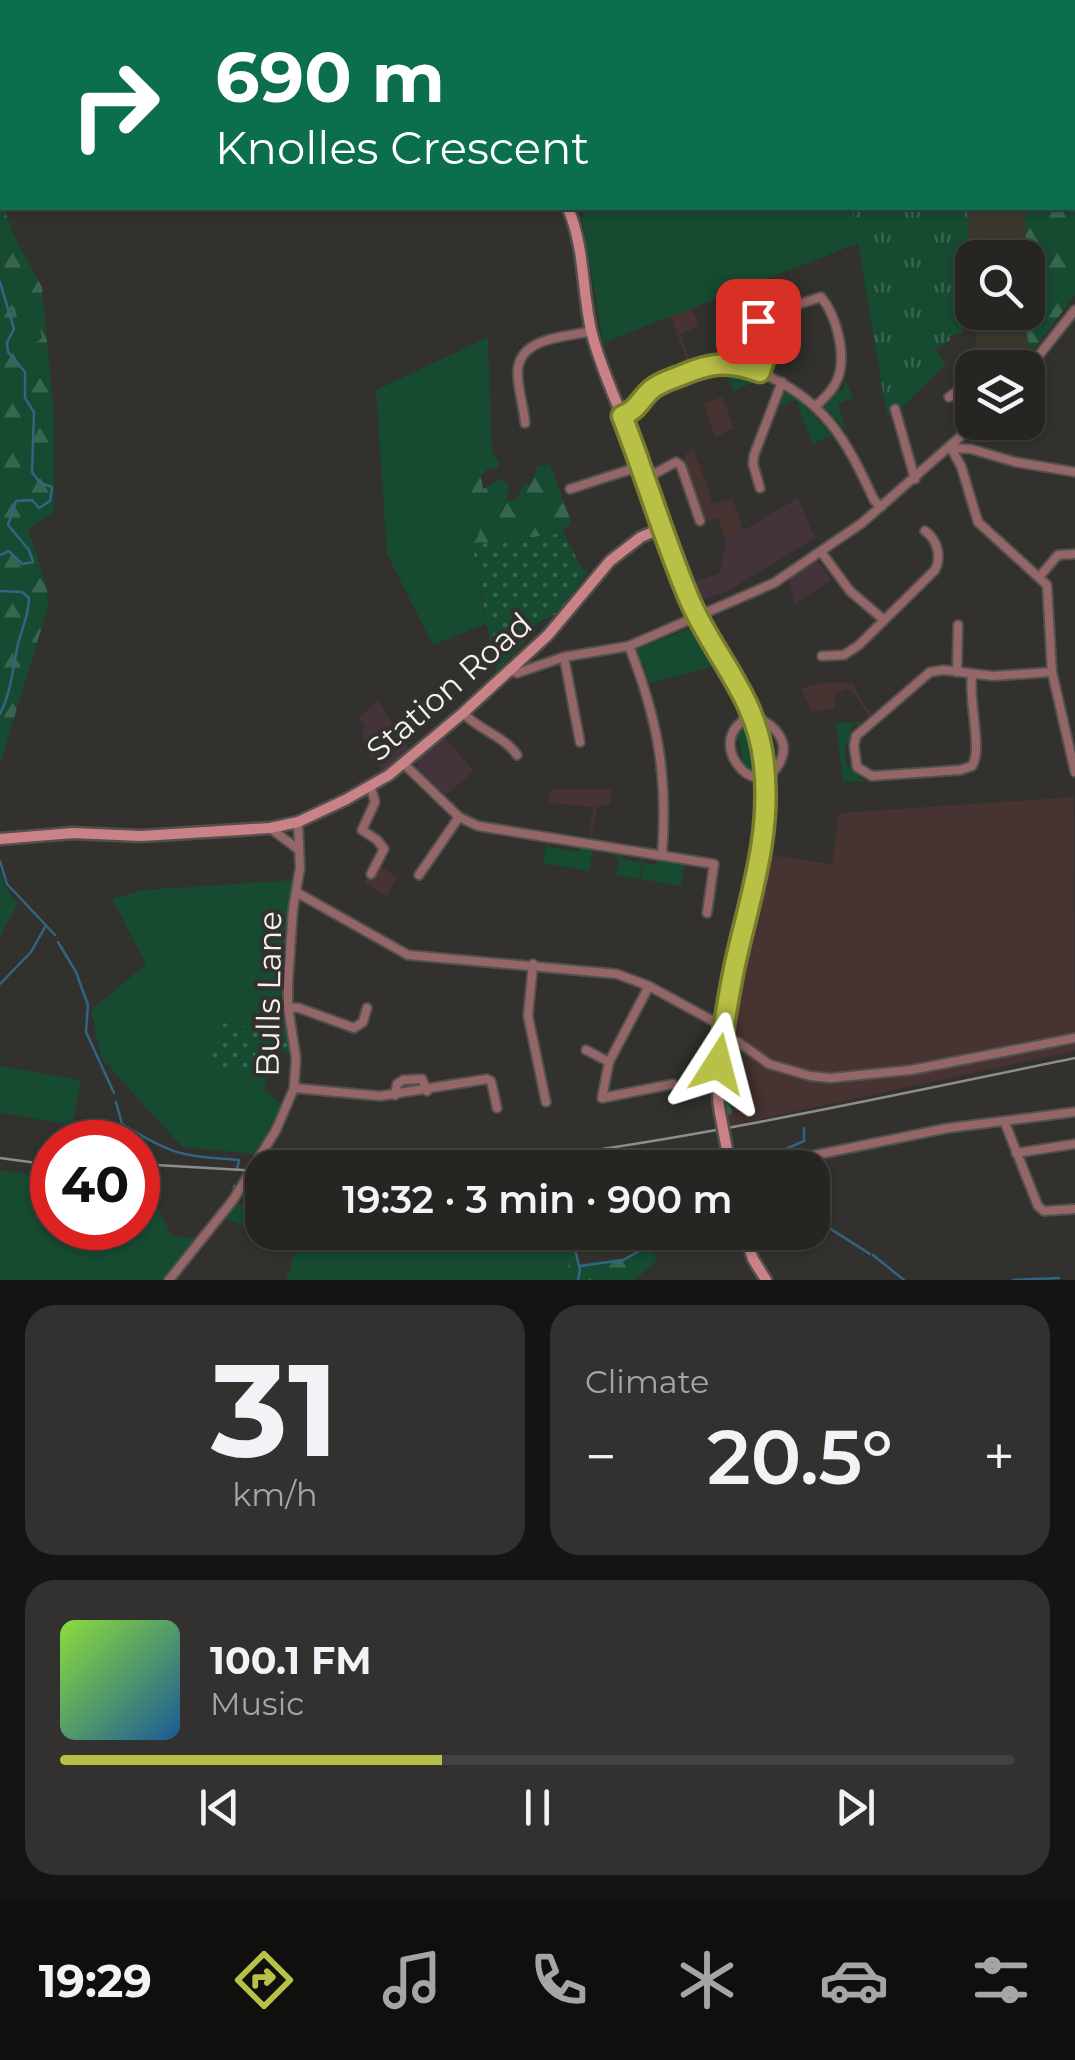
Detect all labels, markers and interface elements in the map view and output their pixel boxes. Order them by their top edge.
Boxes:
text: 690 m [215,34,445,120]
icon: right [50,40,180,170]
text: Knolles Crescent [215,120,590,175]
map controls [955,240,1045,440]
button: search [955,240,1045,330]
pin [716,279,801,364]
icon: arrive [731,294,786,349]
button: layers [955,350,1045,440]
street label: Station Road [358,604,539,769]
street label: Bulls Lane [248,911,289,1077]
position arrow [666,1012,770,1116]
speed limit sign: 40 [30,1120,160,1250]
text: 19:32 · 3 min · 900 m [342,1176,733,1223]
text: 31 [211,1330,339,1489]
text: Climate [585,1362,709,1401]
text: 20.5° [707,1411,893,1503]
text: − [585,1423,617,1490]
text: + [983,1423,1015,1490]
text: km/h [232,1475,318,1514]
text: 100.1 FM [210,1637,372,1684]
text: Music [210,1684,304,1723]
icon: previous [192,1780,247,1835]
icon: pause [510,1780,565,1835]
icon: next [828,1780,883,1835]
icon: directions [229,1945,299,2015]
icon: music [377,1945,447,2015]
icon: phone [524,1945,594,2015]
icon: climate [672,1945,742,2015]
icon: car [819,1945,889,2015]
icon: filters [966,1945,1036,2015]
text: 19:29 [39,1953,152,2008]

